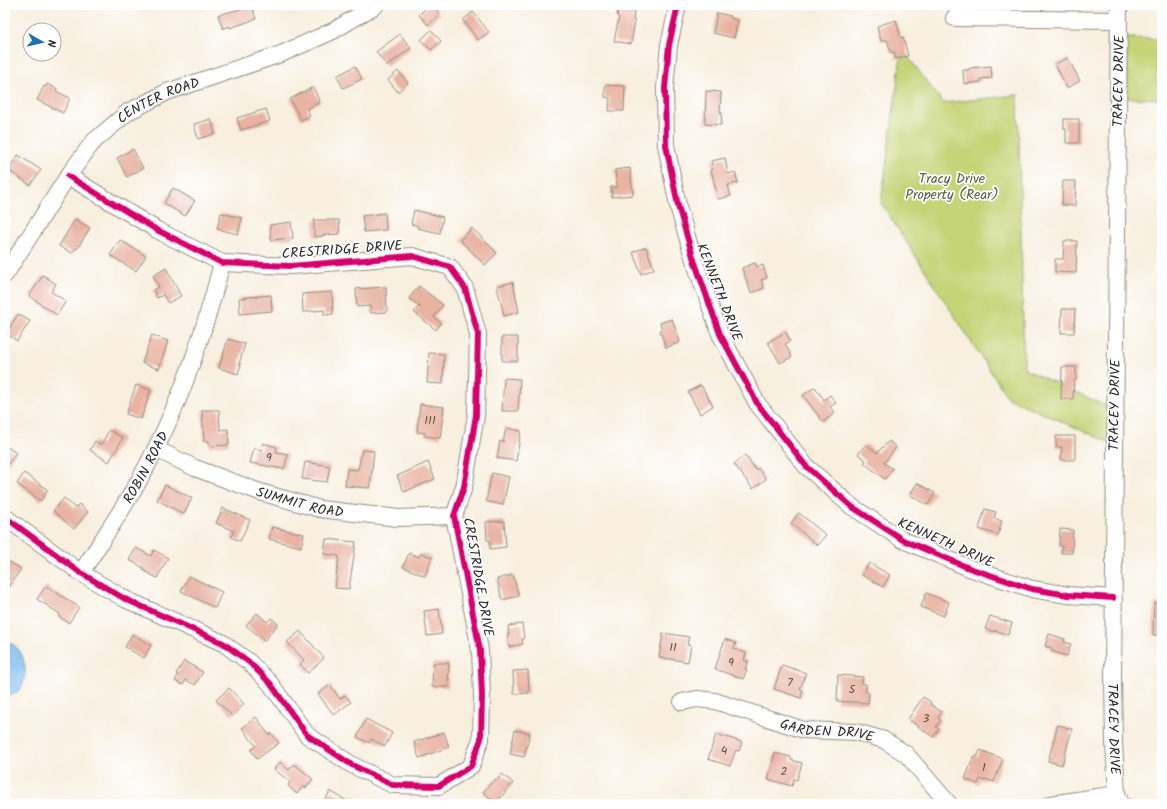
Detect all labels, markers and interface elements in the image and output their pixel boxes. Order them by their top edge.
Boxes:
north arrow [22,22,62,62]
street label: TRACEY DRIVE [1107,34,1131,127]
text: N [42,39,60,48]
street label: CENTER ROAD [112,72,203,129]
park label: Tracy Drive Property (Rear) [905,168,999,206]
street label: CRESTRIDGE DRIVE [281,235,404,265]
street label: KENNETH DRIVE [690,240,748,345]
street label: TRACEY DRIVE [1103,358,1127,451]
house number: 111 [424,411,436,430]
street label: ROBIN ROAD [118,428,175,508]
house number: 9 [266,448,272,467]
street label: SUMMIT ROAD [253,481,345,524]
street label: KENNETH DRIVE [894,512,998,574]
street label: CRESTRIDGE DRIVE [457,516,499,639]
house number: 11 [669,638,677,657]
house number: 9 [728,653,734,672]
house number: 7 [787,673,793,692]
house number: 5 [849,680,857,699]
street label: TRACEY DRIVE [1101,683,1126,776]
house number: 3 [923,709,930,728]
street label: GARDEN DRIVE [777,713,877,749]
house number: 4 [721,741,728,760]
house number: 1 [982,758,986,777]
house number: 2 [781,762,788,781]

